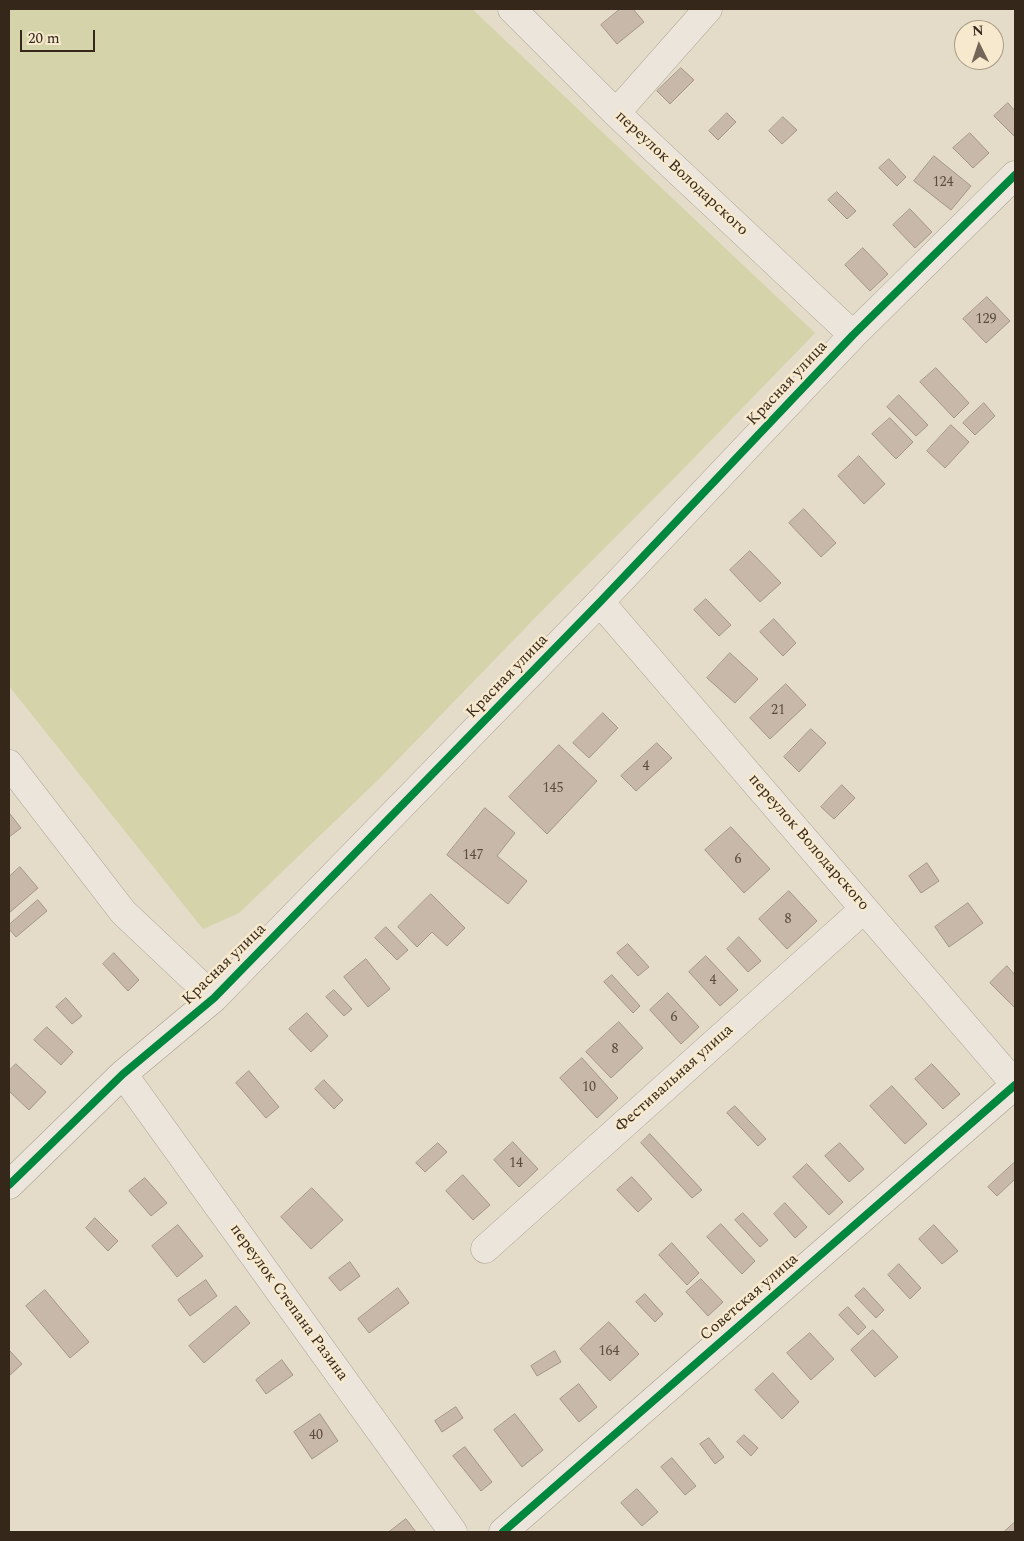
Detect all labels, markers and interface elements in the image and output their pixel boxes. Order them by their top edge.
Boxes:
scale bar [22,20,98,52]
north arrow [954,20,1004,70]
text: N [972,20,984,41]
text: 20 m [28,27,60,50]
street label: переулок Володарского [611,107,751,241]
house number: 124 [933,175,953,191]
house number: 129 [976,312,996,328]
street label: Красная улица [744,338,832,430]
street label: Красная улица [463,631,553,723]
house number: 21 [771,703,785,719]
house number: 4 [643,759,649,775]
street label: переулок Володарского [743,771,873,915]
house number: 145 [543,781,563,797]
house number: 147 [463,848,483,864]
house number: 6 [735,852,741,868]
house number: 8 [785,912,791,928]
street label: Красная улица [179,920,271,1010]
house number: 4 [710,973,716,989]
house number: 6 [671,1010,677,1026]
street label: Фестивальная улица [612,1021,738,1137]
house number: 8 [612,1042,618,1058]
house number: 10 [582,1080,596,1096]
house number: 14 [509,1156,523,1172]
street label: переулок Степана Разина [225,1221,351,1385]
street label: Советская улица [697,1250,803,1346]
house number: 164 [599,1344,619,1360]
house number: 40 [309,1428,323,1444]

